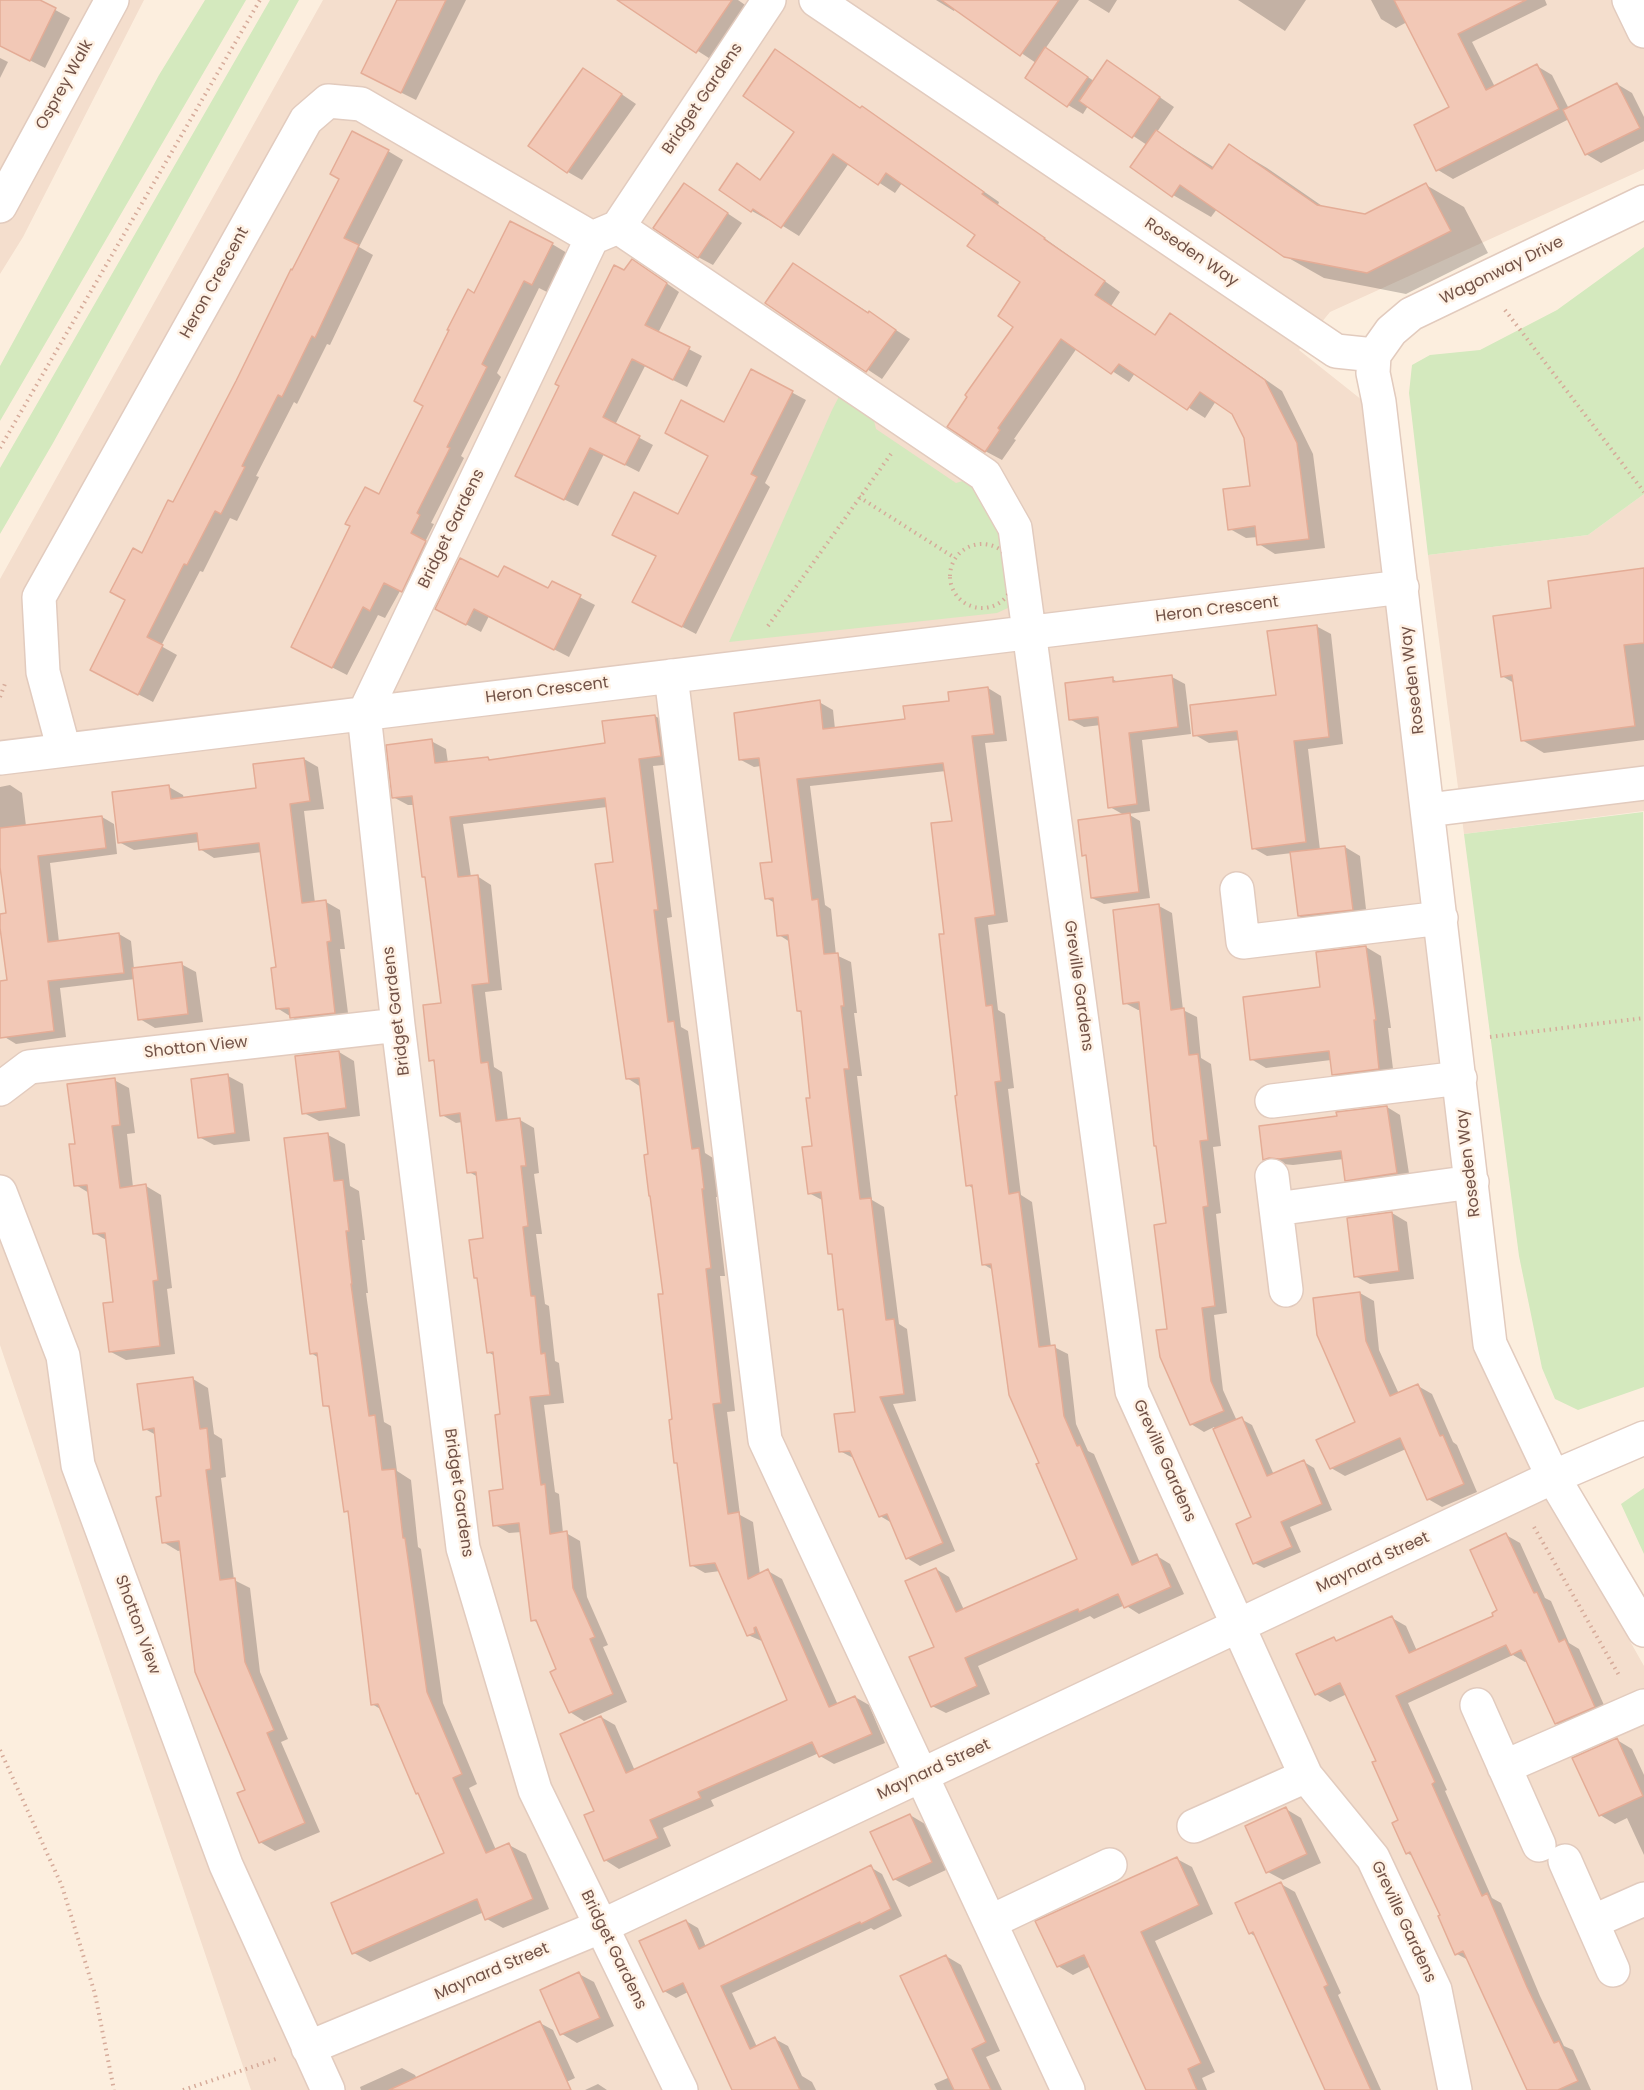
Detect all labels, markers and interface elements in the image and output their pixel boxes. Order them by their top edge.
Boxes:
street label: Osprey Walk [32,37,98,133]
street label: Bridget Gardens [659,40,747,158]
street label: Roseden Way [1140,215,1242,291]
street label: Heron Crescent [177,224,253,342]
street label: Wagonway Drive [1437,233,1567,309]
street label: Bridget Gardens [415,466,489,592]
street label: Heron Crescent [1154,593,1280,627]
street label: Roseden Way [1397,625,1429,735]
street label: Heron Crescent [484,674,610,708]
street label: Greville Gardens [1059,919,1097,1053]
street label: Bridget Gardens [380,945,414,1077]
street label: Shotton View [143,1033,249,1063]
street label: Roseden Way [1453,1108,1485,1218]
street label: Greville Gardens [1128,1397,1200,1525]
street label: Bridget Gardens [439,1427,477,1559]
street label: Maynard Street [1313,1528,1433,1598]
street label: Shotton View [110,1573,164,1677]
street label: Maynard Street [874,1735,994,1805]
street label: Greville Gardens [1366,1858,1440,1986]
street label: Bridget Gardens [576,1887,650,2013]
street label: Maynard Street [432,1939,552,2005]

